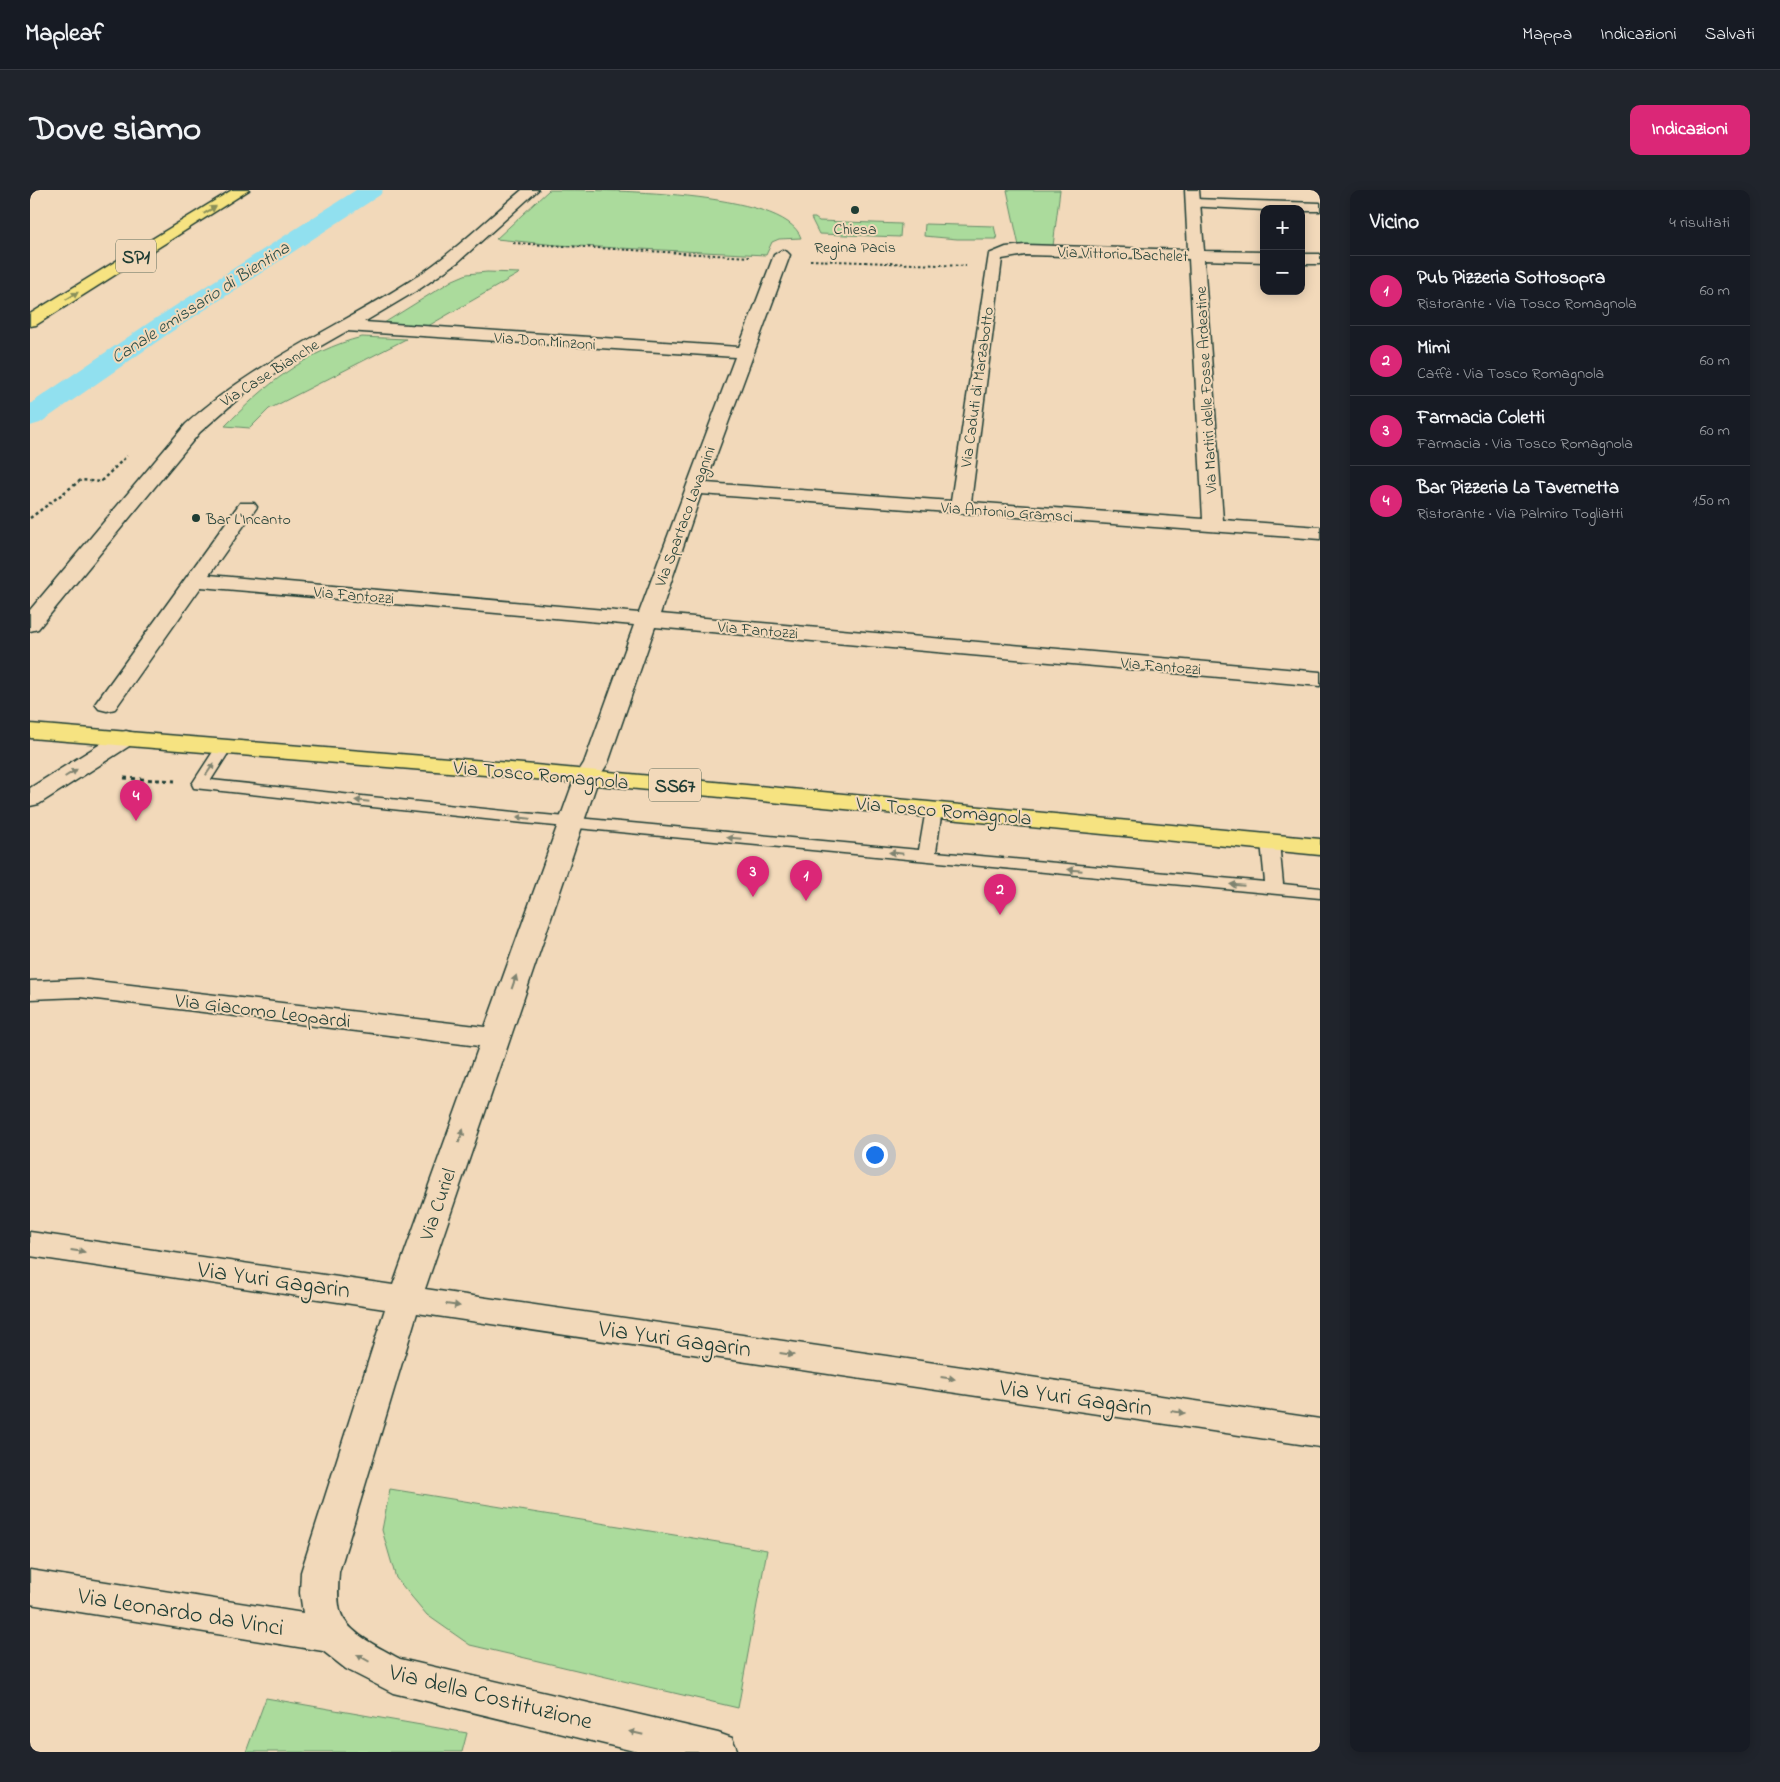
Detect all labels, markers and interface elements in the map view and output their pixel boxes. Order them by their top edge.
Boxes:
text: Mapleaf [25,17,104,52]
text: Mappa [1522,22,1572,48]
text: Indicazioni [1600,22,1677,48]
text: Salvati [1705,22,1755,48]
text: Dove siamo [30,105,201,156]
button: Indicazioni [1630,105,1750,155]
marker: Chiesa Regina Pacis [849,204,861,216]
one-way arrow [203,205,216,215]
map controls [1260,205,1305,295]
button: + [1260,205,1305,250]
text: Vicino [1370,208,1419,238]
text: 4 risultati [1669,211,1730,235]
place label: Chiesa Regina Pacis [814,218,896,260]
water label: Canale emissario di Bientina [107,236,296,371]
road number: SP1 [116,239,156,272]
street label: Via Vittorio Bachelet [1056,241,1189,269]
button: − [1260,250,1305,295]
text: Pub Pizzeria Sottosopra [1417,265,1605,292]
text: 1 [1383,279,1389,303]
text: 60 m [1700,279,1730,303]
street label: Via Martiri delle Fosse Ardeatine [1190,285,1224,495]
one-way arrow [65,291,78,300]
text: Ristorante · Via Tosco Romagnola [1417,292,1637,316]
street label: Via Caduti di Marzabotto [955,305,1001,470]
street label: Via Don Minzoni [492,326,597,358]
street label: Via Case Bianche [215,333,325,414]
text: Mimì [1417,335,1450,362]
text: 2 [1382,349,1390,373]
text: 60 m [1700,349,1730,373]
text: Caffè · Via Tosco Romagnola [1417,362,1604,386]
text: Farmacia Coletti [1417,405,1545,432]
text: 3 [1383,419,1389,443]
text: 60 m [1700,419,1730,443]
text: Farmacia · Via Tosco Romagnola [1417,432,1633,456]
street label: Via Spartaco Lavagnini [649,443,723,591]
text: Bar Pizzeria La Tavernetta [1417,475,1619,502]
text: 4 [1383,489,1389,513]
text: 150 m [1692,489,1730,513]
street label: Via Antonio Gramsci [939,496,1074,530]
text: Ristorante · Via Palmiro Togliatti [1417,502,1623,526]
place label: Bar L'Incanto [205,508,291,532]
marker: Bar L'Incanto [190,512,202,524]
street label: Via Fantozzi [312,580,395,611]
street label: Via Fantozzi [716,615,799,646]
street label: Via Fantozzi [1119,651,1202,682]
street label: Via Tosco Romagnola [451,754,630,800]
one-way arrow [205,763,215,776]
one-way arrow [65,768,78,778]
road number: SS67 [649,768,701,802]
pin: 4 [120,780,152,821]
street label: Via Tosco Romagnola [854,790,1033,836]
one-way arrow [353,797,369,805]
one-way arrow [515,814,531,822]
one-way arrow [726,833,742,841]
one-way arrow [887,849,903,857]
pin: 3 [737,856,769,897]
pin: 1 [790,860,822,901]
one-way arrow [1067,866,1083,874]
pin: 2 [984,874,1016,915]
one-way arrow [1228,881,1244,889]
one-way arrow [511,975,519,990]
street label: Via Giacomo Leopardi [172,987,352,1038]
one-way arrow [457,1128,465,1143]
your location [862,1142,888,1168]
street label: Via Curiel [413,1165,465,1246]
one-way arrow [71,1247,87,1255]
street label: Via Yuri Gagarin [194,1253,352,1309]
one-way arrow [445,1301,461,1309]
street label: Via Yuri Gagarin [595,1312,753,1368]
one-way arrow [779,1350,795,1358]
street label: Via Yuri Gagarin [996,1371,1154,1427]
one-way arrow [940,1374,956,1382]
one-way arrow [1170,1408,1186,1416]
street label: Via Leonardo da Vinci [74,1580,286,1647]
one-way arrow [356,1654,369,1663]
street label: Via della Costituzione [384,1656,596,1741]
one-way arrow [629,1729,644,1737]

